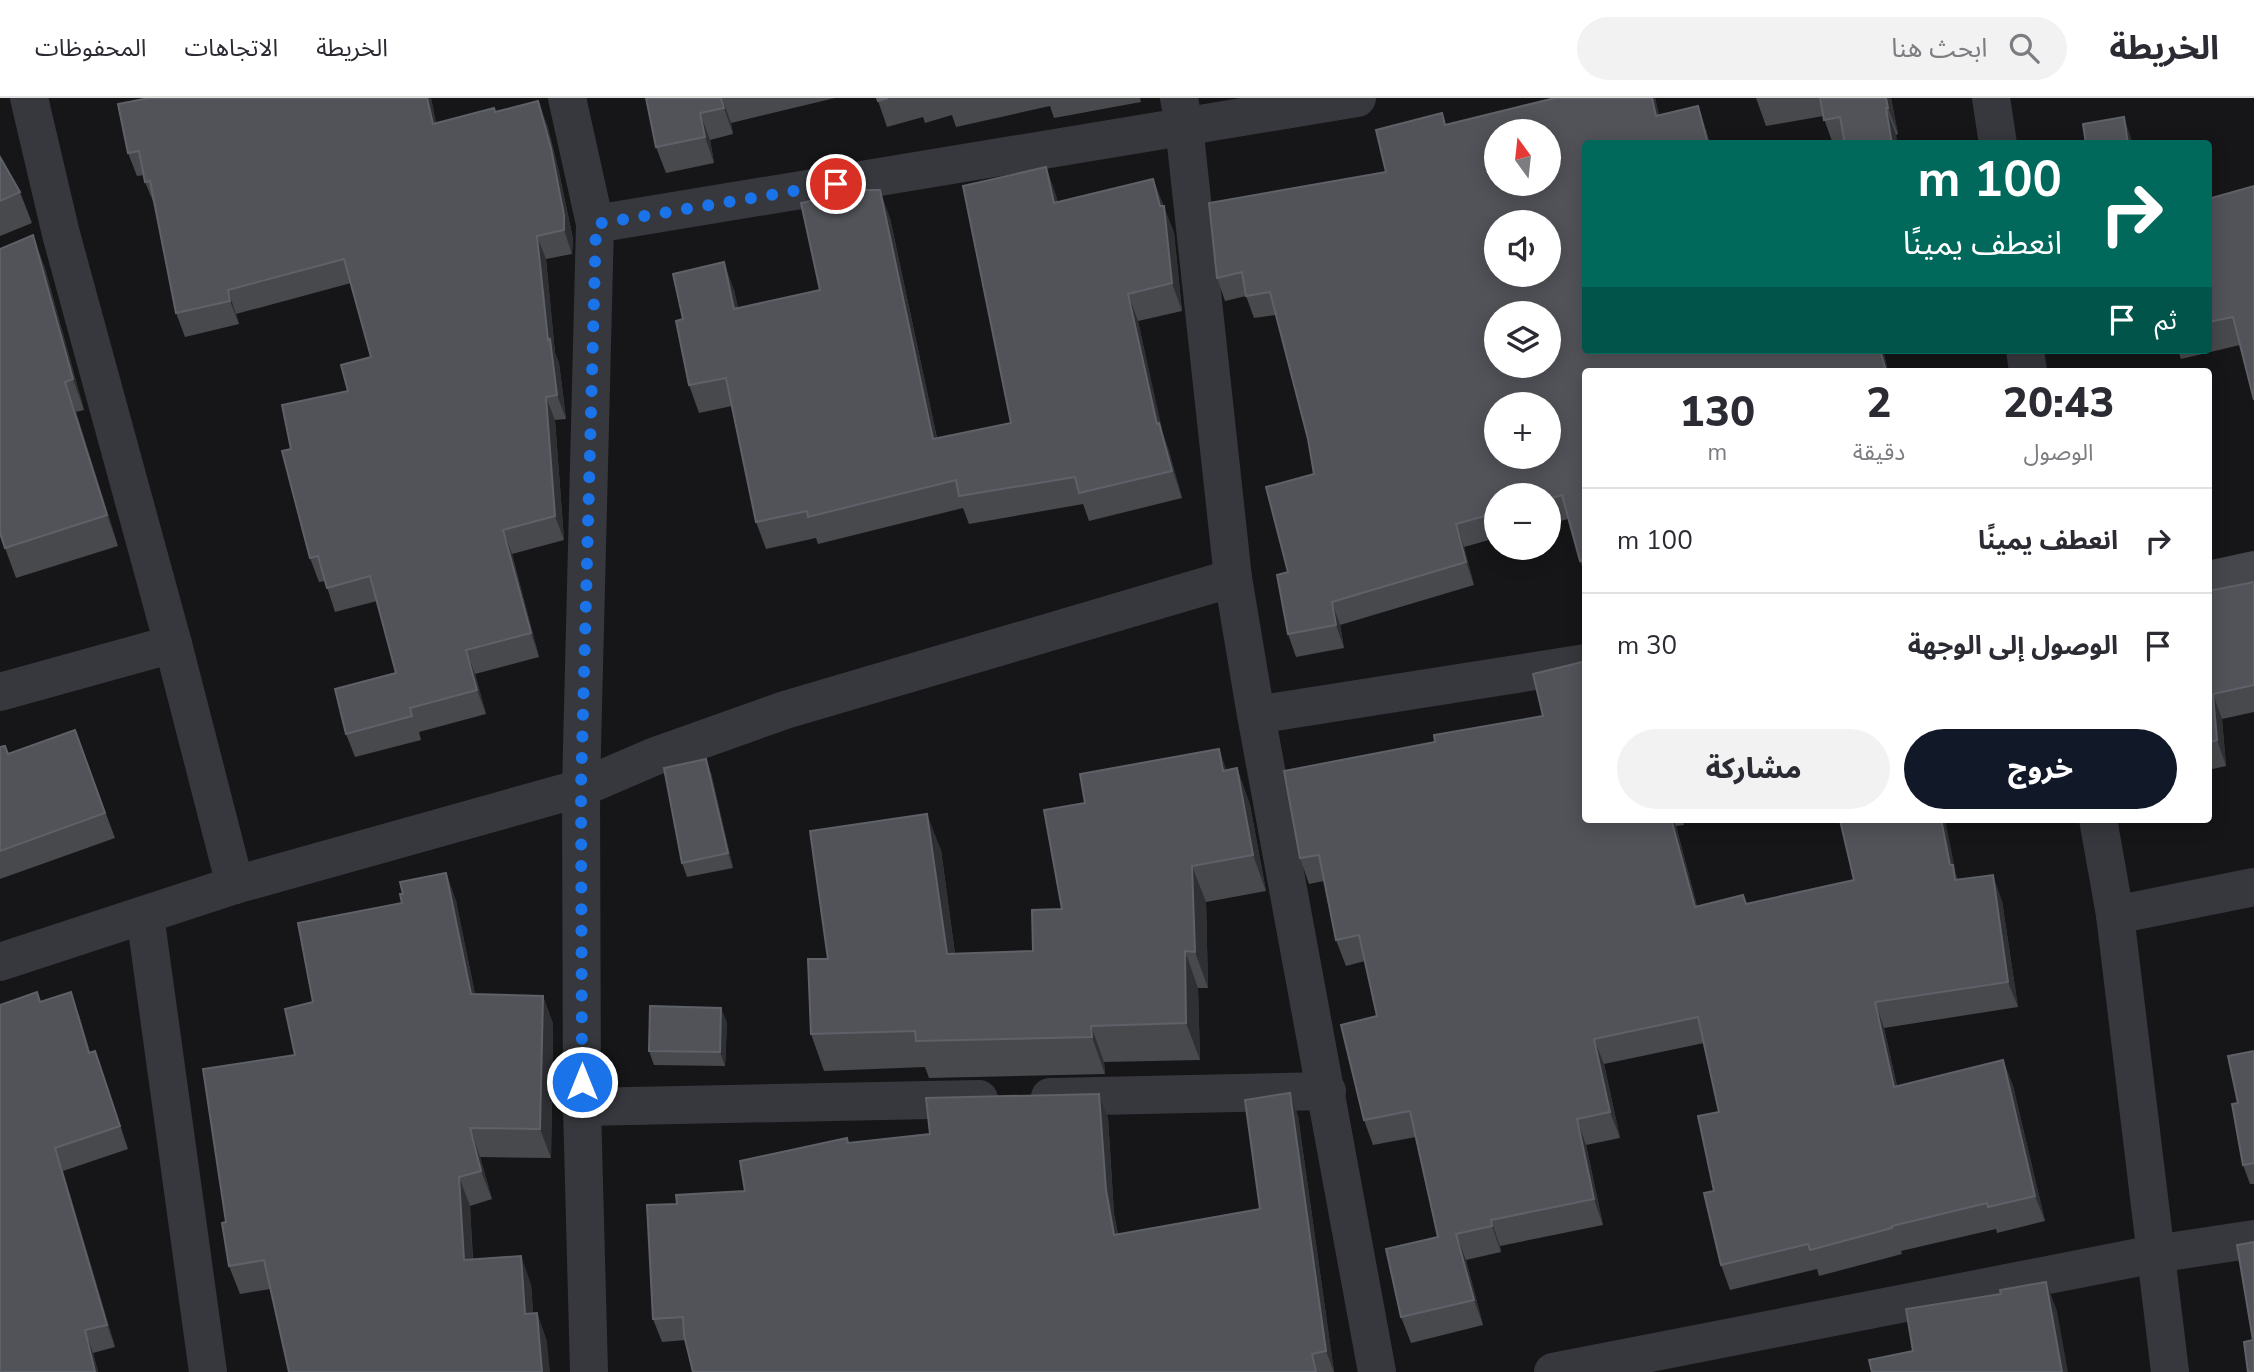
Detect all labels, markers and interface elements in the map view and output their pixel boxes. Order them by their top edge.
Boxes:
search box [1577,17,2067,80]
text: الخريطة [2109,26,2219,71]
icon: search [2005,29,2043,67]
text: ابحث هنا [1891,31,1987,66]
text: المحفوظات [35,32,146,64]
text: الاتجاهات [184,32,278,64]
text: الخريطة [316,32,388,64]
north arrow [1484,119,1561,196]
map controls [1484,119,1561,560]
text: 100 m [1918,146,2062,213]
pin [806,154,866,214]
icon: arrive [817,165,855,203]
icon: right [2086,168,2177,259]
button: sound [1484,210,1561,287]
text: انعطف يمينًا [1903,222,2062,265]
button: layers [1484,301,1561,378]
icon: arrive [2103,301,2141,339]
text: ثم [2155,303,2177,338]
text: 2 [1866,375,1892,432]
text: 20:43 [2003,375,2114,432]
text: 130 [1680,384,1755,441]
button: + [1484,392,1561,469]
text: m [1708,437,1727,468]
text: دقيقة [1853,437,1905,468]
text: الوصول [2024,437,2094,468]
button: − [1484,483,1561,560]
icon: right [2139,522,2177,560]
text: 100 m [1617,523,1693,558]
text: انعطف يمينًا [1978,523,2118,558]
icon: arrive [2139,627,2177,665]
text: 30 m [1617,628,1677,663]
text: الوصول إلى الوجهة [1908,628,2118,663]
button: مشاركة [1617,729,1890,809]
button: خروج [1904,729,2177,809]
position arrow [545,1045,619,1119]

